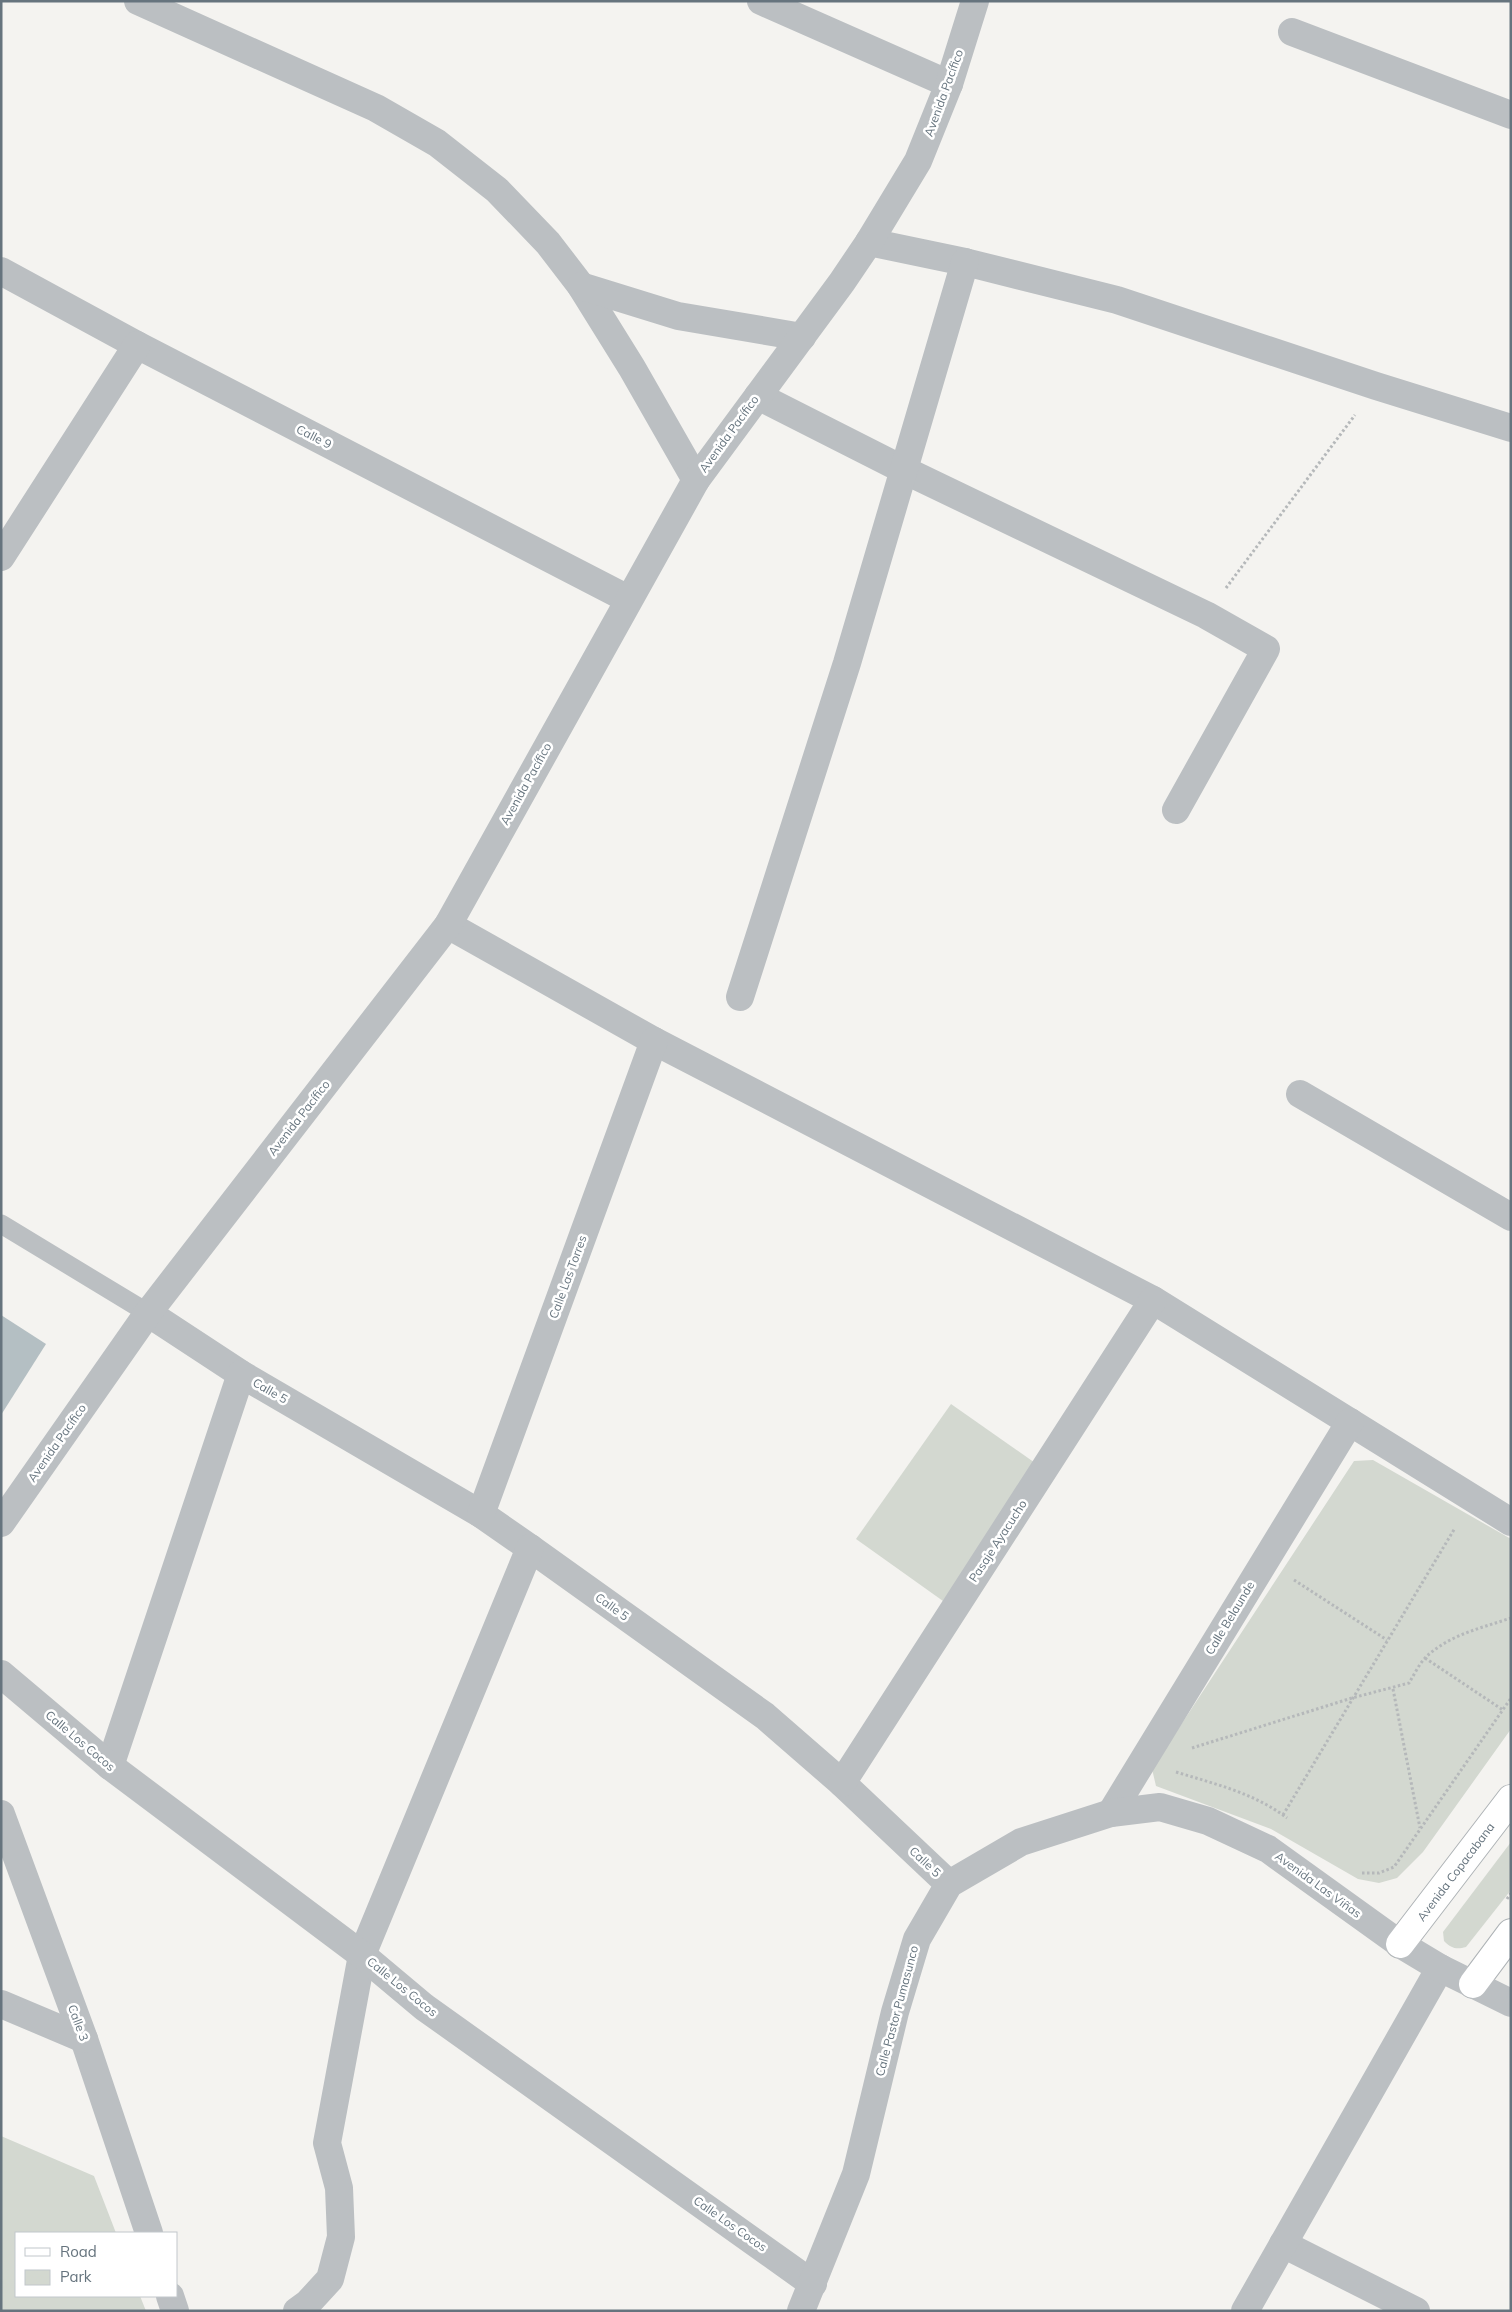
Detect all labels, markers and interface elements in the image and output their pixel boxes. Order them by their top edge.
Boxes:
street label: Avenida Pacífico [921,47,966,139]
street label: Avenida Pacífico [696,392,762,475]
street label: Calle 9 [294,421,334,452]
street label: Avenida Pacífico [497,740,554,828]
street label: Avenida Pacífico [264,1077,333,1158]
street label: Calle Las Torres [545,1233,590,1321]
street label: Calle 5 [250,1375,290,1407]
street label: Avenida Pacífico [24,1401,89,1485]
street label: Pasaje Ayacucho [965,1497,1030,1585]
street label: Calle Belaunde [1202,1578,1257,1657]
street label: Calle 5 [593,1589,632,1624]
street label: Calle Los Cocos [42,1707,118,1774]
street label: Avenida Copacabana [1414,1819,1498,1924]
street label: Calle 5 [906,1843,944,1880]
street label: Avenida Las Viñas [1272,1848,1364,1921]
street label: Calle Pastor Pumasunco [872,1944,921,2078]
street label: Calle Los Cocos [364,1954,441,2020]
street label: Calle 3 [65,2003,92,2043]
street label: Calle Los Cocos [691,2193,770,2255]
legend [15,2232,178,2297]
text: Road [60,2242,97,2261]
text: Park [60,2267,92,2286]

